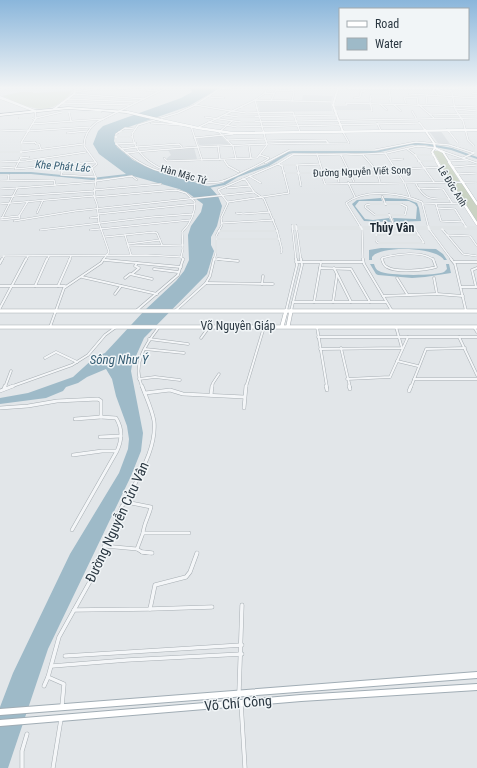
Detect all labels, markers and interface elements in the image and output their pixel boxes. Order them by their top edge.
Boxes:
legend [339,8,469,60]
text: Road [375,17,399,31]
text: Water [375,37,403,51]
water label: Khe Phát Lác [35,158,91,175]
street label: Hàn Mặc Tử [159,163,209,187]
street label: Đường Nguyễn Viết Song [313,163,411,179]
street label: Lê Đức Anh [436,164,469,209]
district label: Thủy Vân [370,221,414,235]
street label: Võ Nguyên Giáp [200,319,276,333]
water label: Sông Như Ý [90,352,150,367]
street label: Đường Nguyễn Cửu Vân [82,459,152,585]
street label: Võ Chí Công [204,692,272,714]

